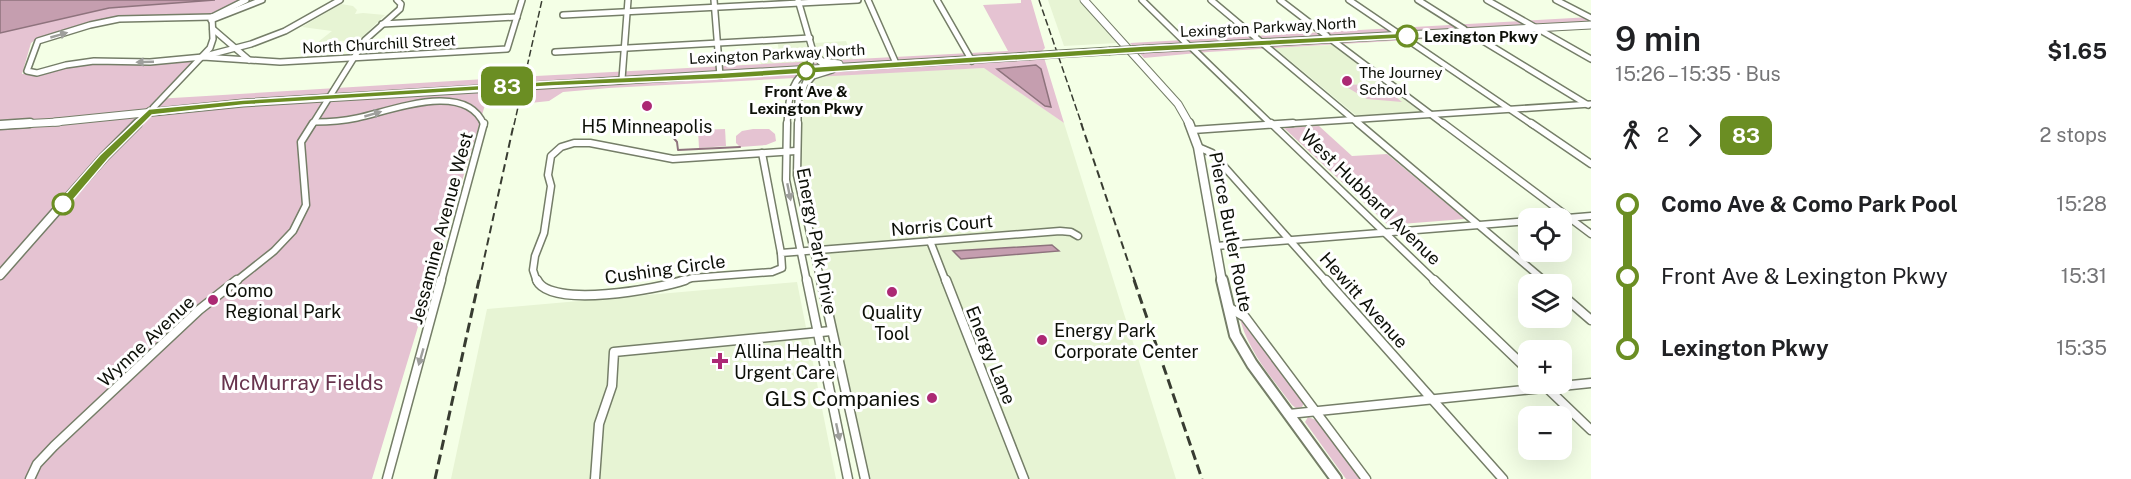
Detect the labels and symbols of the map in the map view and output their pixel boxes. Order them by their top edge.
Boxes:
street label: Lexington Parkway North [1180,14,1356,40]
marker: Lexington Pkwy [1396,25,1418,47]
place label: Lexington Pkwy [1424,28,1539,45]
one-way arrow [50,30,68,39]
street label: North Churchill Street [302,31,456,57]
street label: Lexington Parkway North [689,41,865,67]
one-way arrow [135,57,154,67]
marker: Front Ave & Lexington Pkwy [797,62,815,80]
place label: The Journey School [1359,64,1443,98]
line badge: 83 [480,66,534,106]
marker: The Journey School [1340,74,1354,88]
place label: Front Ave & Lexington Pkwy [749,83,864,117]
marker: H5 Minneapolis [640,99,654,113]
one-way arrow [364,109,382,118]
place label: H5 Minneapolis [582,116,712,137]
street label: West Hubbard Avenue [1297,125,1445,269]
street label: Jessamine Avenue West [405,129,477,327]
street label: Pierce Butler Route [1205,150,1257,314]
street label: Energy Park Drive [792,166,842,316]
one-way arrow [785,183,794,202]
unlabelled marker [52,193,74,215]
street label: Norris Court [890,210,994,240]
street label: Hewitt Avenue [1316,248,1412,352]
street label: Cushing Circle [603,250,727,288]
place label: Como Regional Park [225,280,341,322]
marker: Quality Tool [885,285,899,299]
street label: Wynne Avenue [94,291,198,391]
marker: Como Regional Park [206,293,220,307]
place label: Quality Tool [862,302,923,344]
street label: Energy Lane [962,303,1020,407]
place label: Energy Park Corporate Center [1054,320,1199,362]
marker: Energy Park Corporate Center [1035,333,1049,347]
place label: Allina Health Urgent Care [734,341,842,383]
one-way arrow [416,348,425,366]
marker: Allina Health Urgent Care [711,352,729,370]
park label: McMurray Fields [221,370,383,395]
place label: GLS Companies [765,386,920,411]
marker: GLS Companies [925,391,939,405]
one-way arrow [834,423,843,442]

